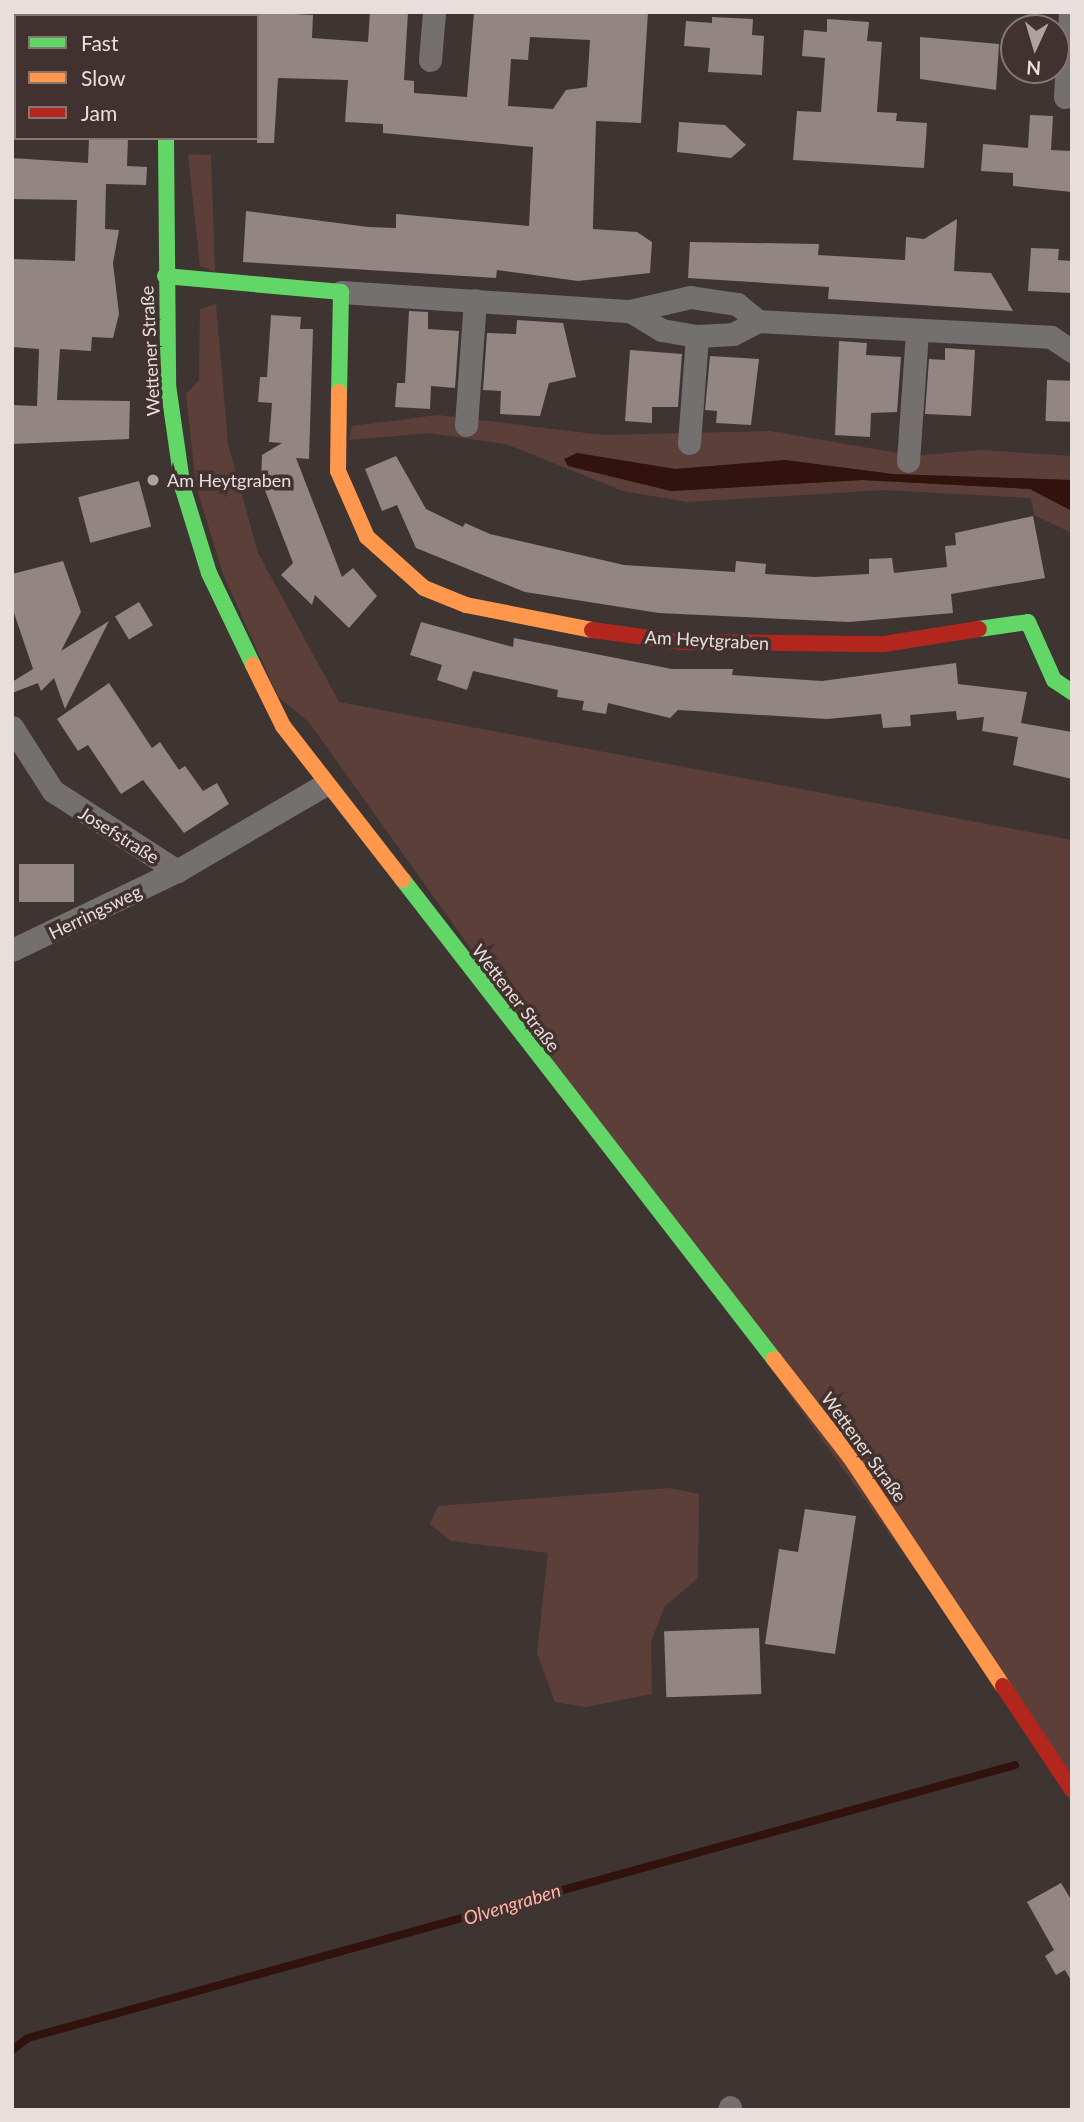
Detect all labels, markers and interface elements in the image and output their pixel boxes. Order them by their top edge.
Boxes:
legend [14,14,259,140]
north arrow [1000,14,1070,84]
text: Fast [81,30,118,55]
text: N [1026,56,1042,80]
text: Slow [81,65,125,90]
text: Jam [81,100,117,125]
street label: Wettener Straße [136,285,164,417]
place label: Am Heytgraben [167,469,291,491]
marker: Am Heytgraben [145,472,161,488]
street label: Am Heytgraben [644,626,770,654]
street label: Josefstraße [75,802,163,868]
street label: Herringsweg [45,880,145,944]
street label: Wettener Straße [467,940,565,1056]
street label: Wettener Straße [817,1388,911,1506]
water label: Olvengraben [461,1878,563,1930]

